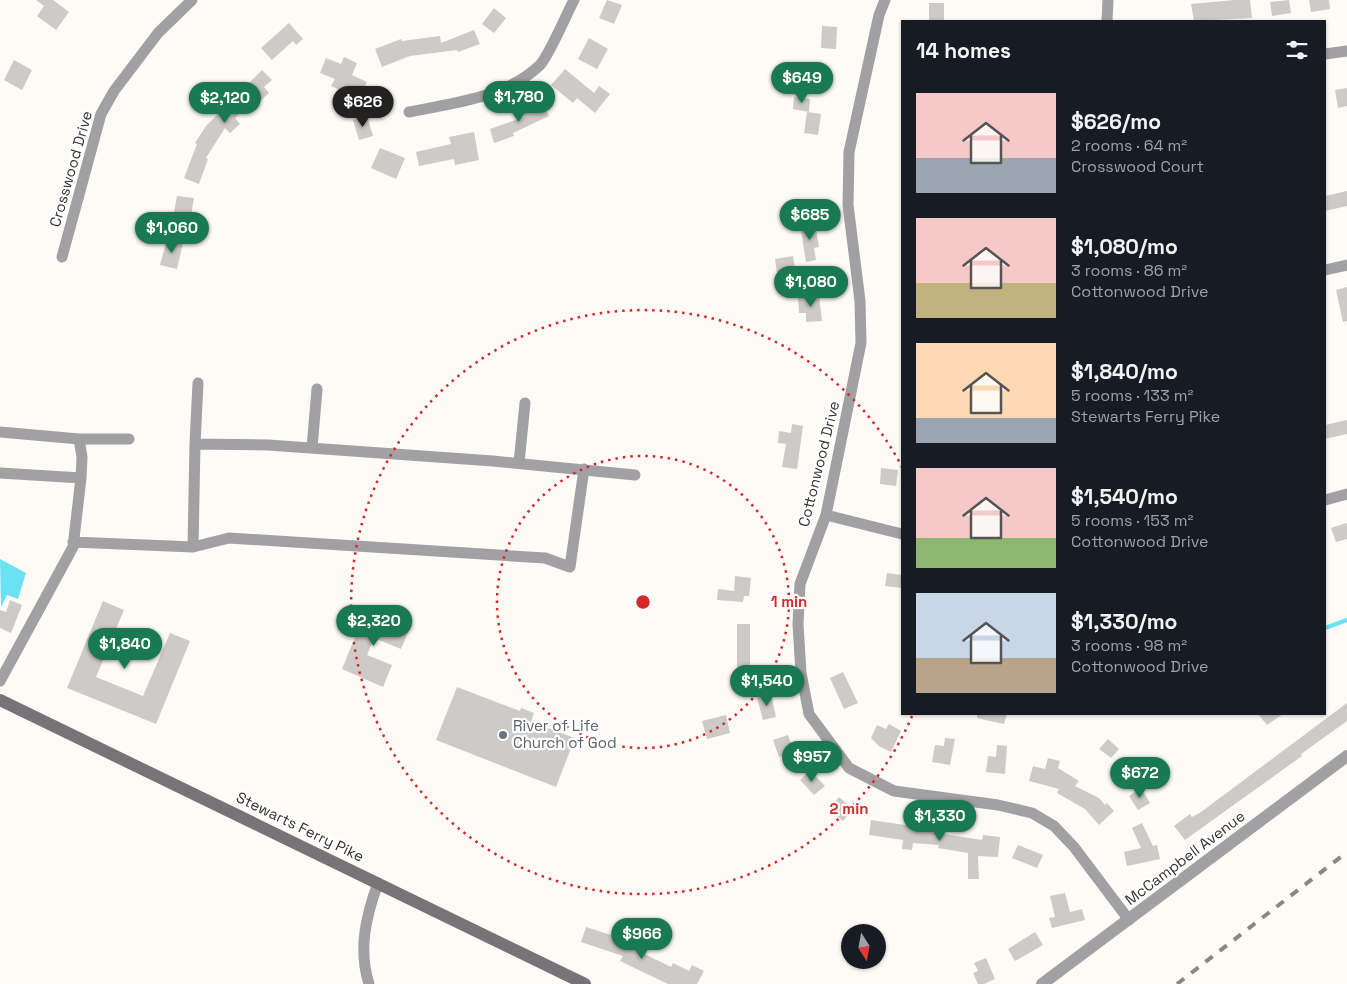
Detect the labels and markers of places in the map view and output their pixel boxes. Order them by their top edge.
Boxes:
pin: $649 [772,62,832,104]
pin: $1,780 [478,80,560,123]
pin: $2,120 [184,82,266,124]
pin: $626 [333,86,393,128]
pin: $685 [780,198,840,241]
pin: $1,060 [131,212,213,254]
pin: $1,080 [770,266,852,308]
centre of rings [634,593,652,611]
pin: $2,320 [333,604,415,647]
pin: $1,840 [84,628,166,670]
pin: $1,540 [726,664,808,707]
place label: River of Life Church of God [513,716,617,752]
marker: River of Life Church of God [497,729,509,741]
pin: $957 [782,740,842,783]
pin: $672 [1110,756,1170,799]
pin: $1,330 [899,800,981,842]
pin: $966 [612,918,672,960]

